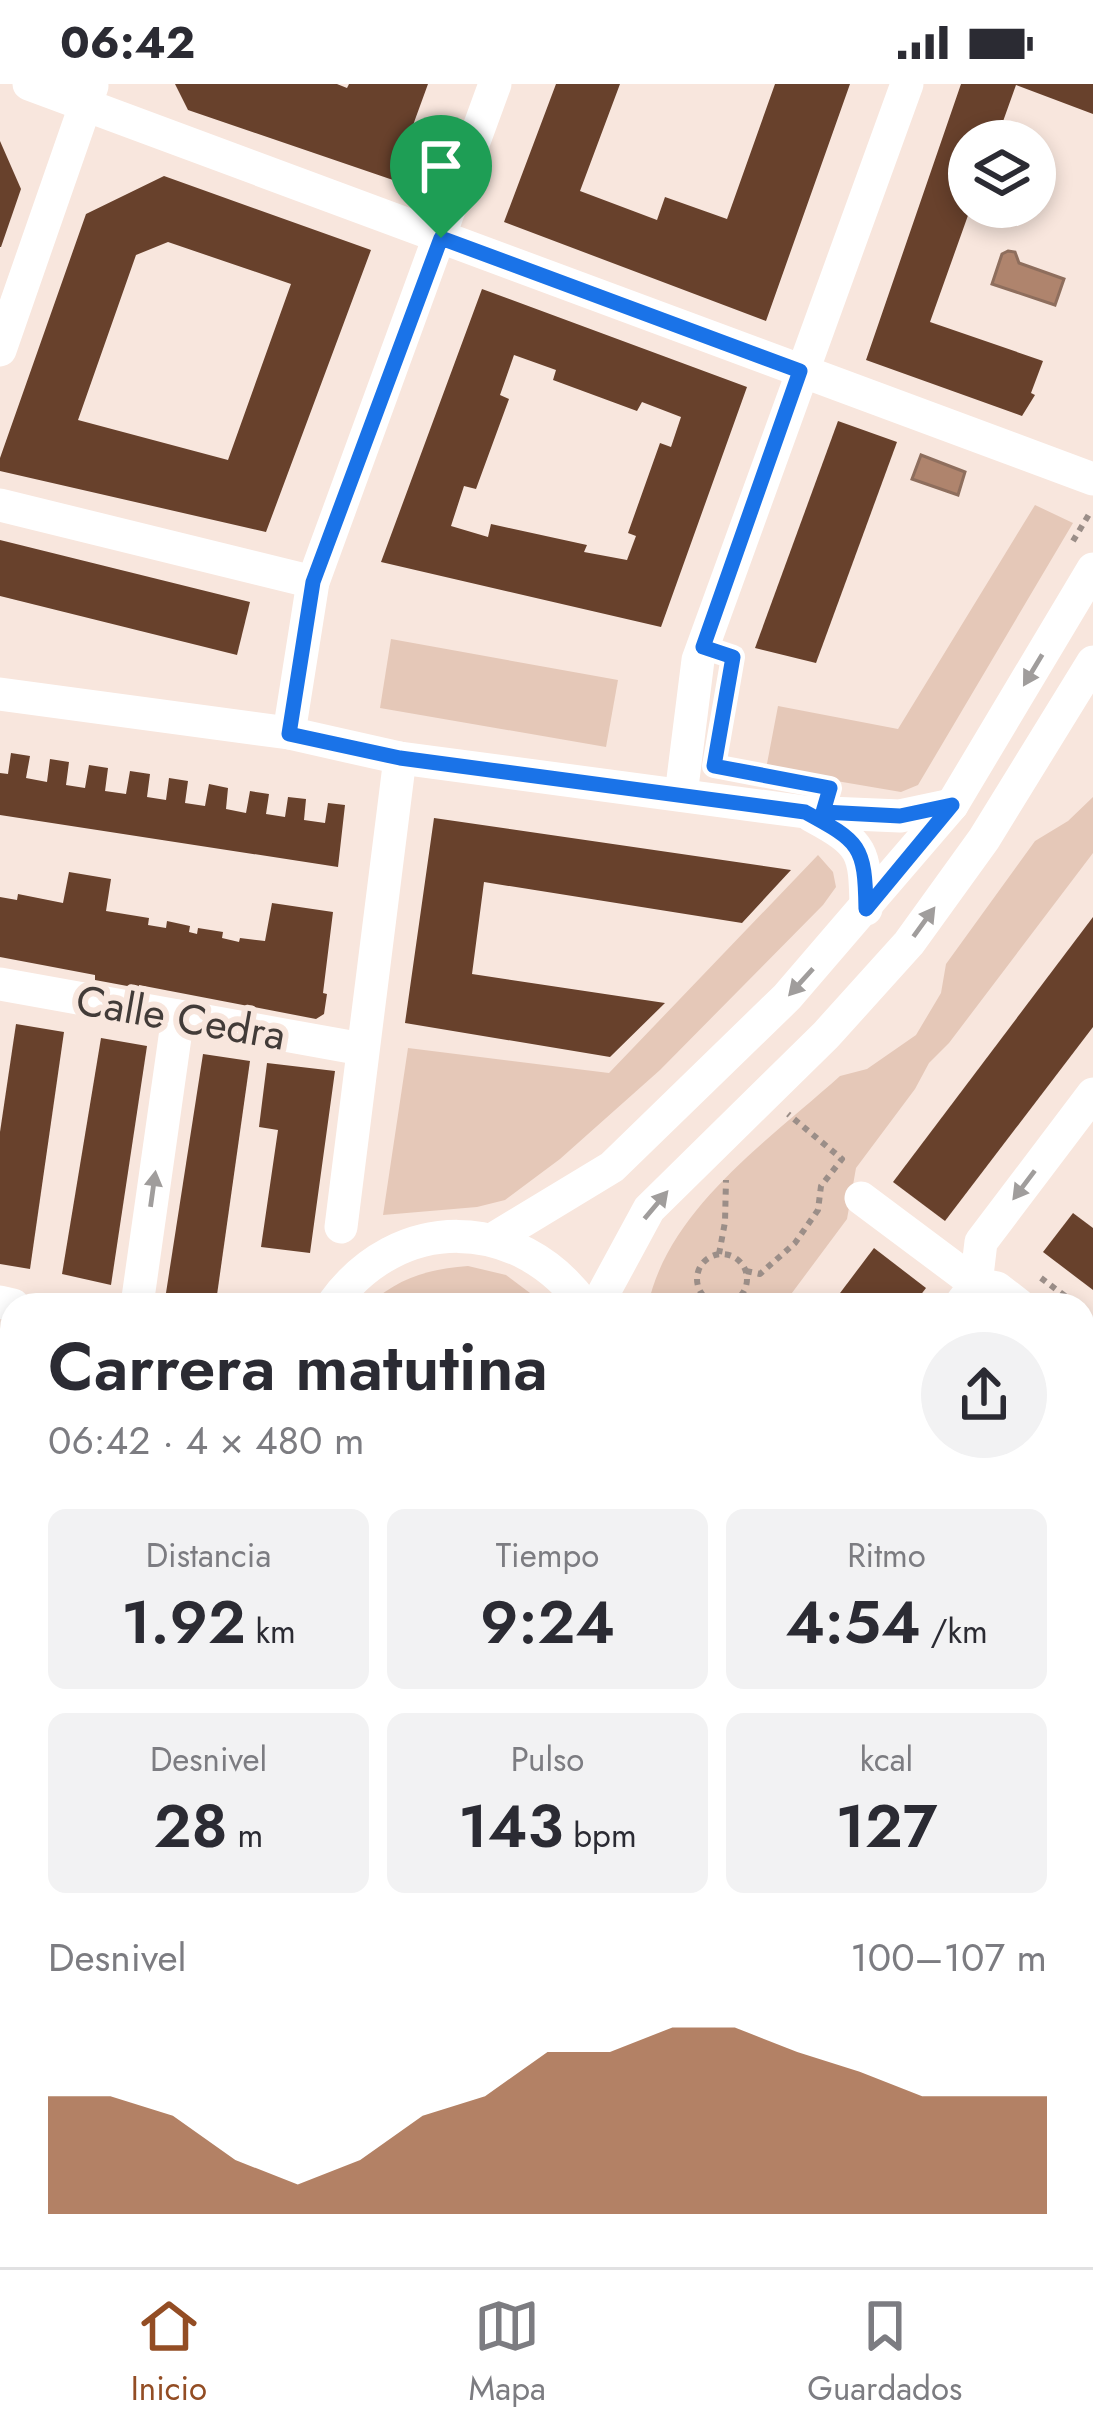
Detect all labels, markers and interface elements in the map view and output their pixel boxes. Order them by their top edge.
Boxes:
text: 06:42 [60,10,195,75]
pin [390,115,492,238]
map controls [948,120,1056,228]
button: layers [948,120,1056,228]
icon: arrive [408,133,474,199]
one-way arrow [1023,653,1044,687]
one-way arrow [911,906,935,938]
one-way arrow [788,967,815,996]
street label: Calle Cedra [71,969,290,1066]
one-way arrow [1012,1169,1037,1201]
one-way arrow [144,1170,163,1207]
one-way arrow [642,1190,668,1220]
text: Carrera matutina [48,1319,548,1415]
button: share [921,1332,1047,1458]
text: 06:42 · 4 × 480 m [48,1412,365,1469]
text: Distancia [146,1532,271,1579]
text: Tiempo [496,1532,599,1579]
text: Ritmo [847,1532,926,1579]
text: 1.92 [121,1579,246,1666]
text: 9:24 [480,1579,615,1666]
text: 4:54 [785,1579,921,1666]
text: km [246,1608,296,1655]
text: /km [921,1608,988,1655]
text: Desnivel [150,1736,267,1783]
text: Pulso [511,1736,584,1783]
text: kcal [860,1736,913,1783]
text: 28 [154,1783,228,1870]
text: 143 [458,1783,563,1870]
text: 127 [836,1783,937,1870]
text: m [228,1812,263,1859]
text: bpm [563,1812,637,1859]
text: Desnivel [48,1929,187,1986]
text: 100–107 m [850,1929,1047,1986]
tab: Inicio [131,2293,207,2412]
tab: Mapa [469,2293,546,2412]
tab: Guardados [807,2293,962,2412]

